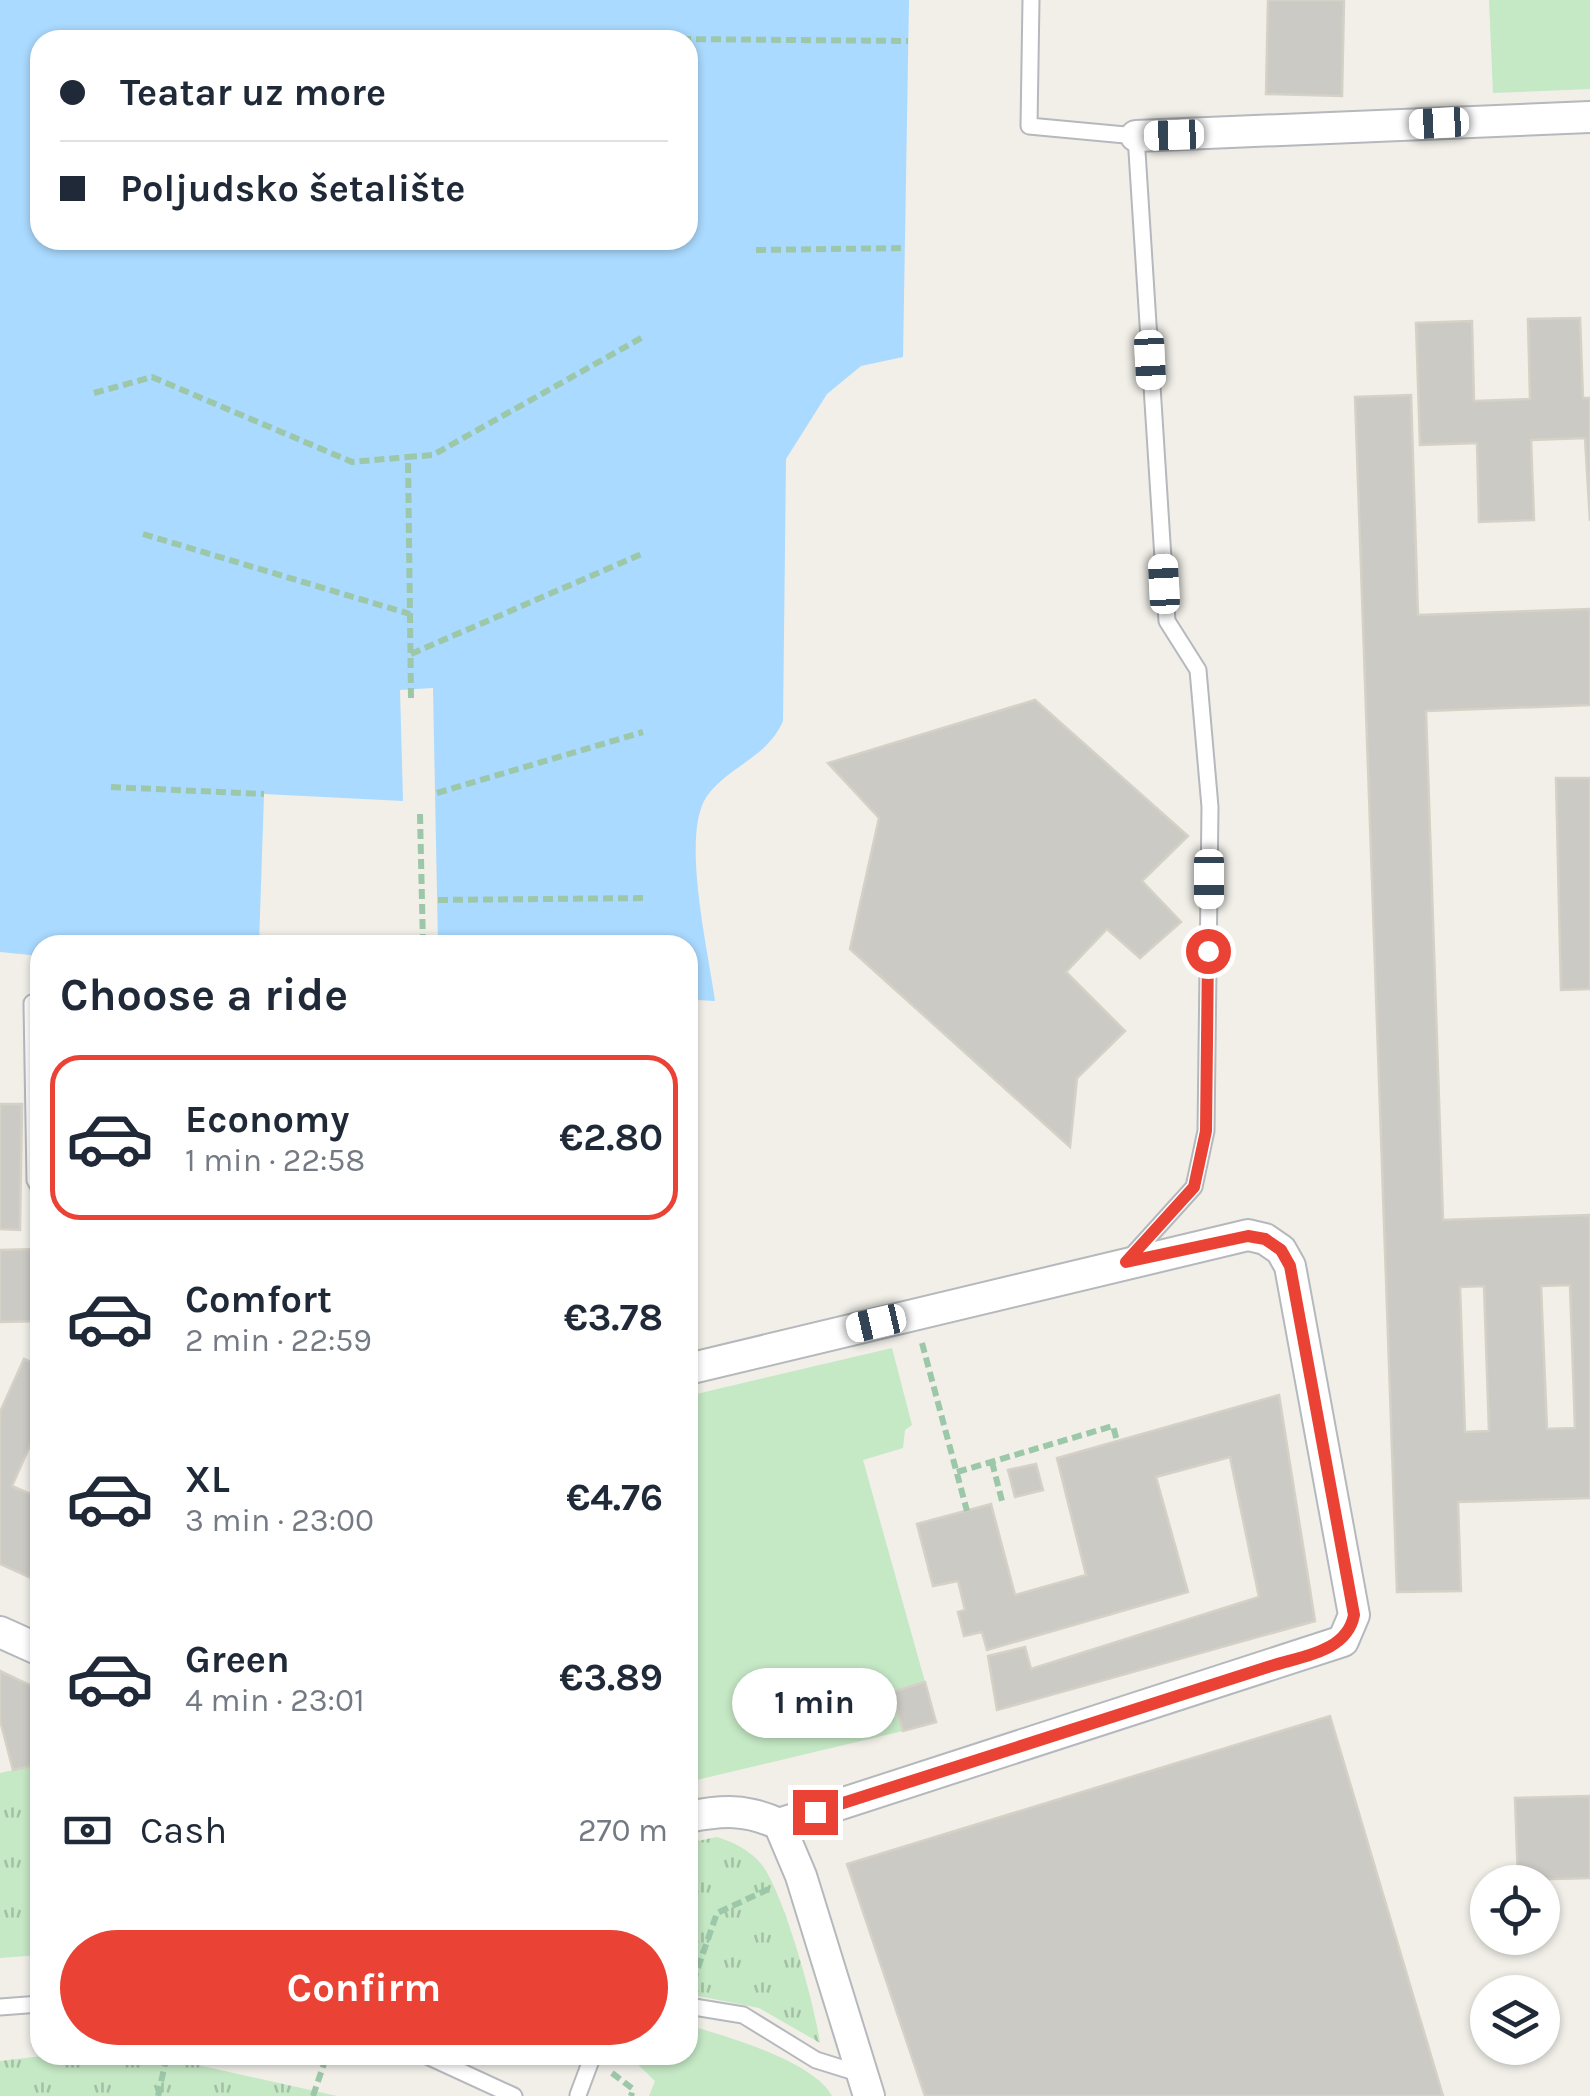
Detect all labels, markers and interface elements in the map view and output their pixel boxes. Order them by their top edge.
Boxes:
text: Teatar uz more [120,70,386,115]
car [1408,106,1470,140]
car [1143,119,1205,151]
text: Poljudsko šetalište [120,166,465,211]
car [1133,329,1167,391]
car [1147,553,1181,615]
car [1194,849,1224,909]
route start [1186,929,1231,974]
text: Choose a ride [60,969,348,1021]
icon: car [65,1093,155,1183]
text: Economy [185,1097,349,1142]
text: €2.80 [559,1115,663,1160]
text: 1 min · 22:58 [185,1142,365,1179]
icon: car [65,1273,155,1363]
text: Comfort [185,1277,332,1322]
text: €3.78 [564,1295,663,1340]
car [843,1302,909,1344]
text: 2 min · 22:59 [185,1322,372,1359]
icon: car [65,1453,155,1543]
text: XL [185,1457,230,1502]
text: €4.76 [566,1475,663,1520]
text: 3 min · 23:00 [185,1502,374,1539]
icon: car [65,1633,155,1723]
text: Green [185,1637,290,1682]
text: €3.89 [559,1655,663,1700]
callout: 1 min [732,1667,898,1737]
text: 4 min · 23:01 [185,1682,365,1719]
text: 1 min [774,1684,855,1721]
route end [793,1790,838,1835]
icon: cash [60,1803,115,1858]
text: Cash [140,1808,227,1853]
text: 270 m [578,1812,668,1849]
map controls [1470,1865,1560,2065]
button: locate [1470,1865,1560,1955]
button: Confirm [60,1930,668,2045]
button: layers [1470,1975,1560,2065]

